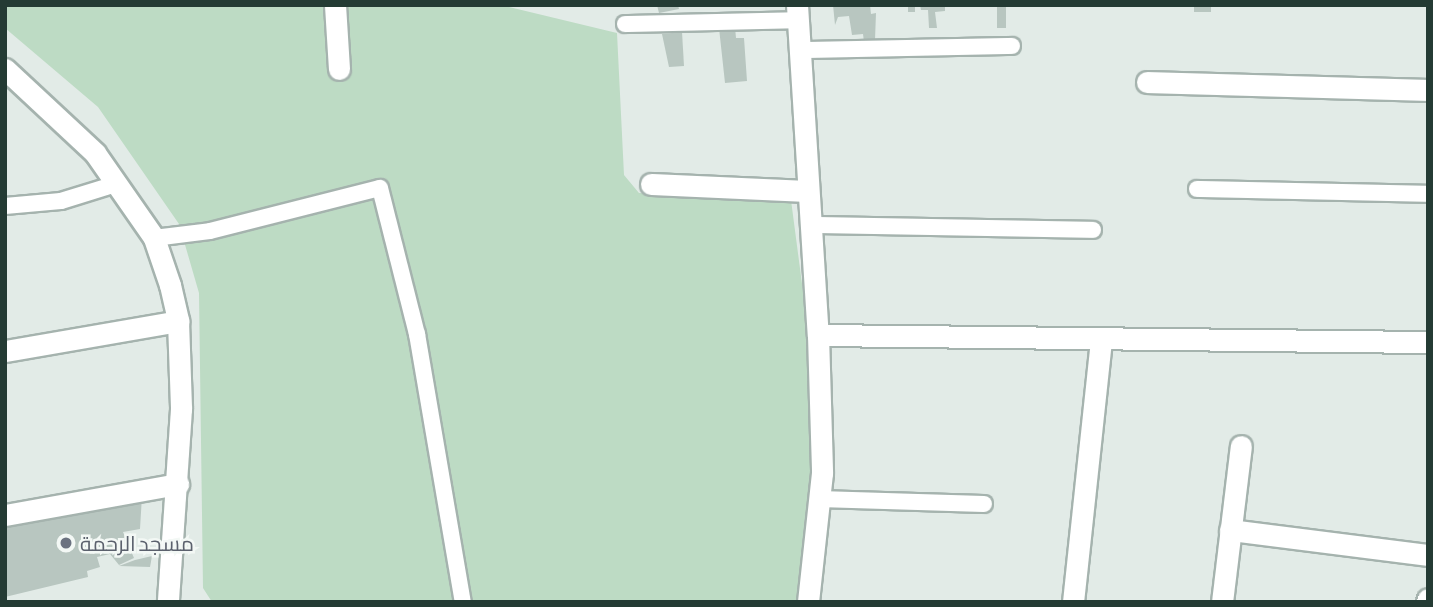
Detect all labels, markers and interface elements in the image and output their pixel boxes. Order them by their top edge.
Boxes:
place label: مسجد الرحمة [80,530,194,556]
marker: مسجد الرحمة [58,535,74,551]

